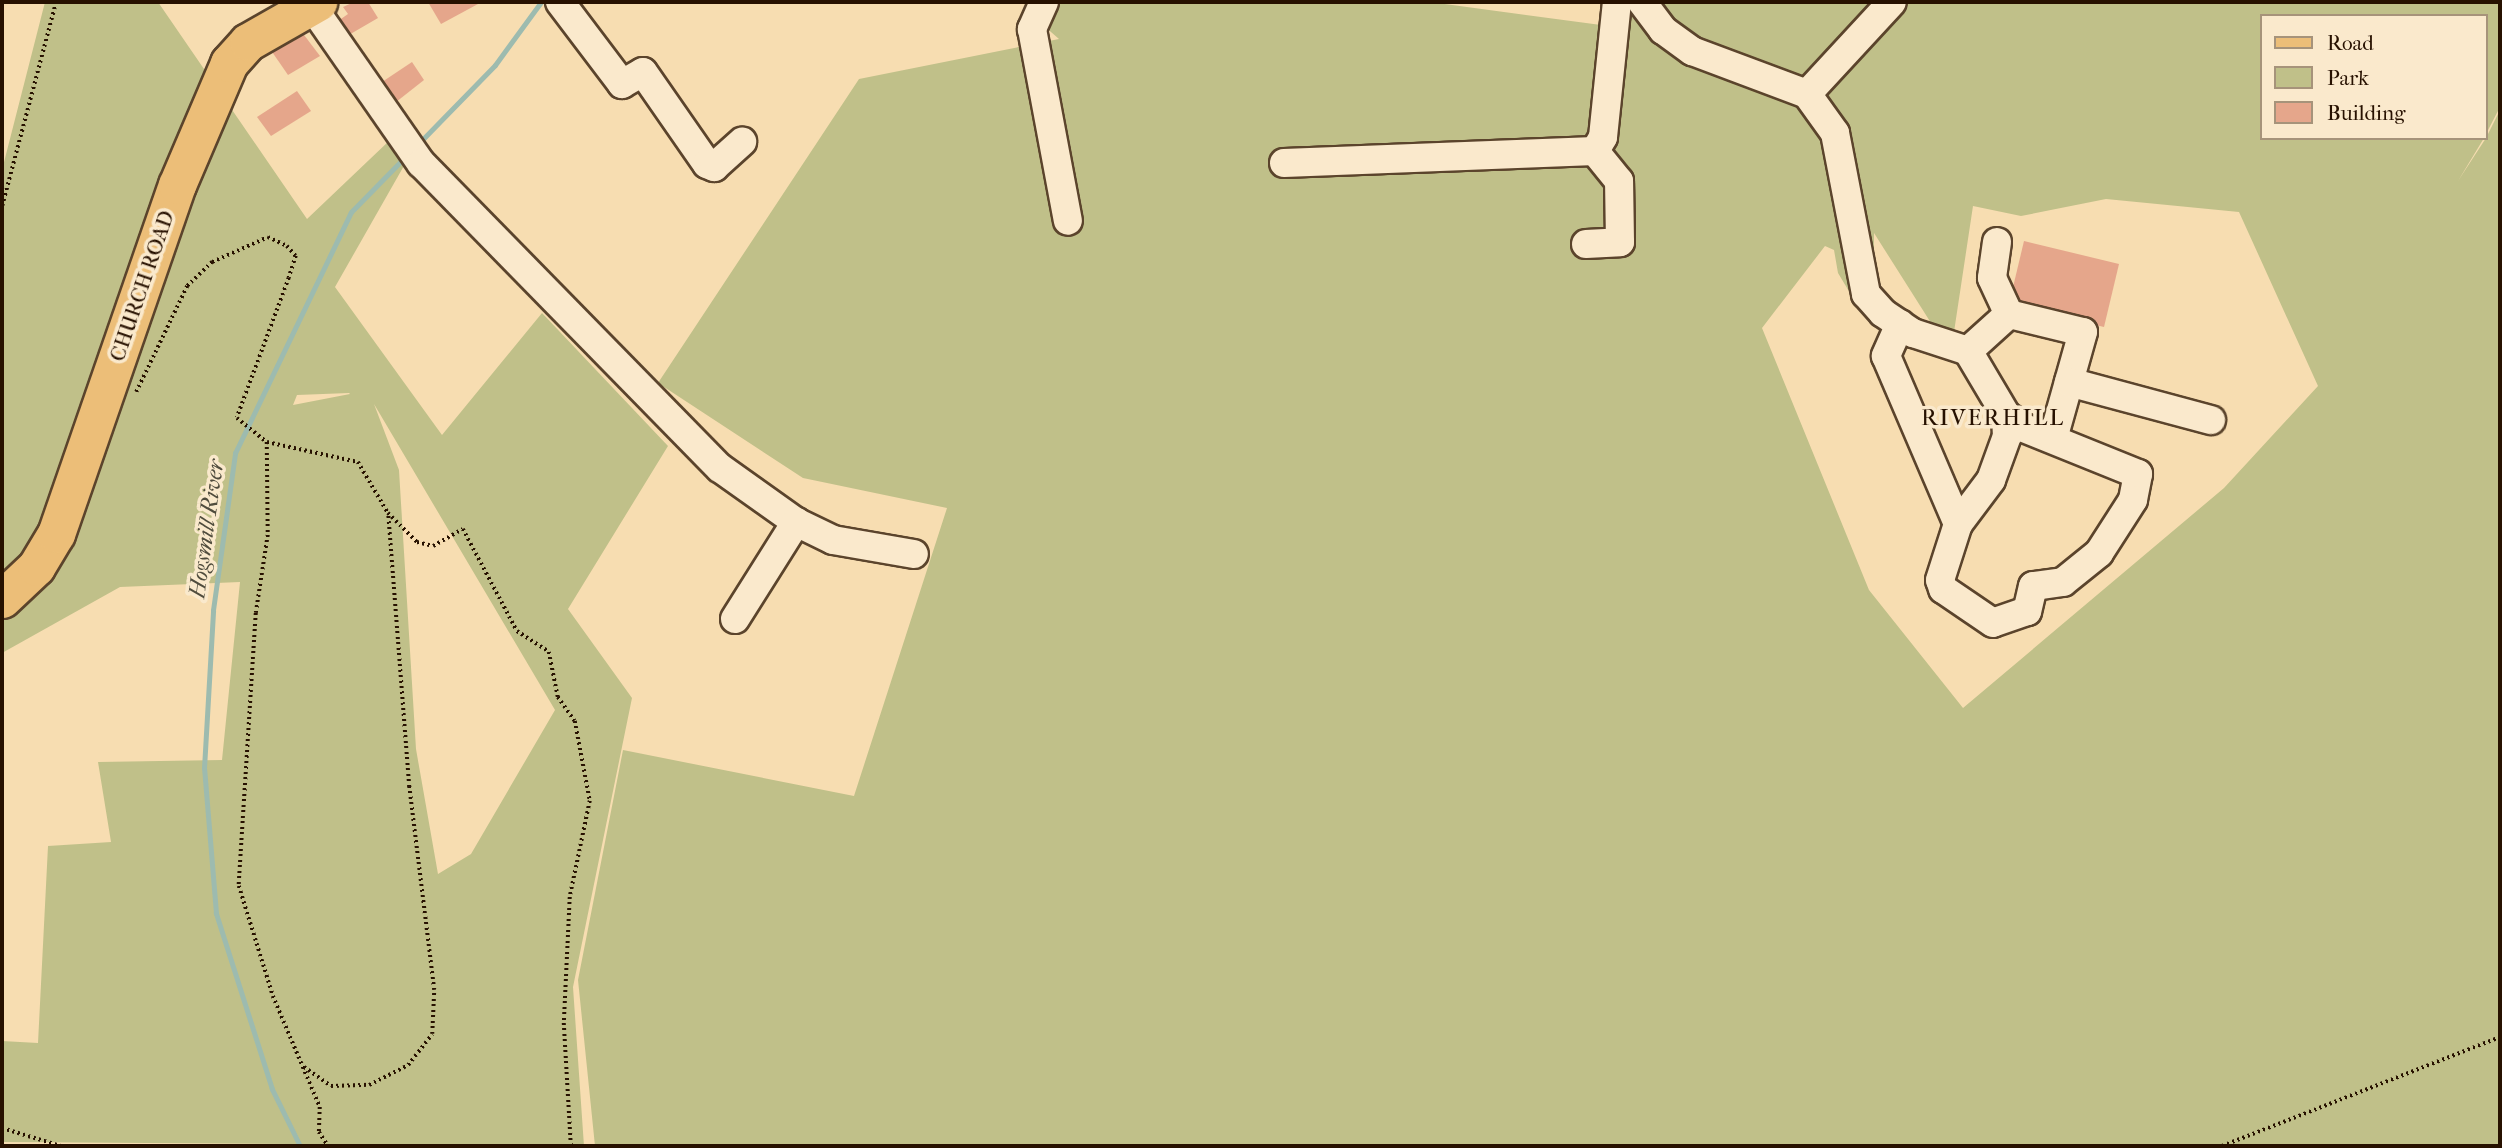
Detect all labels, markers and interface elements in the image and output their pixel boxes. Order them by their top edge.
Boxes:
legend [2260,14,2488,140]
text: Road [2327,31,2374,55]
text: Park [2327,66,2369,90]
text: Building [2327,101,2405,125]
street label: CHURCH ROAD [104,207,180,365]
district label: RIVERHILL [1922,404,2064,432]
water label: Hogsmill River [184,458,230,600]

